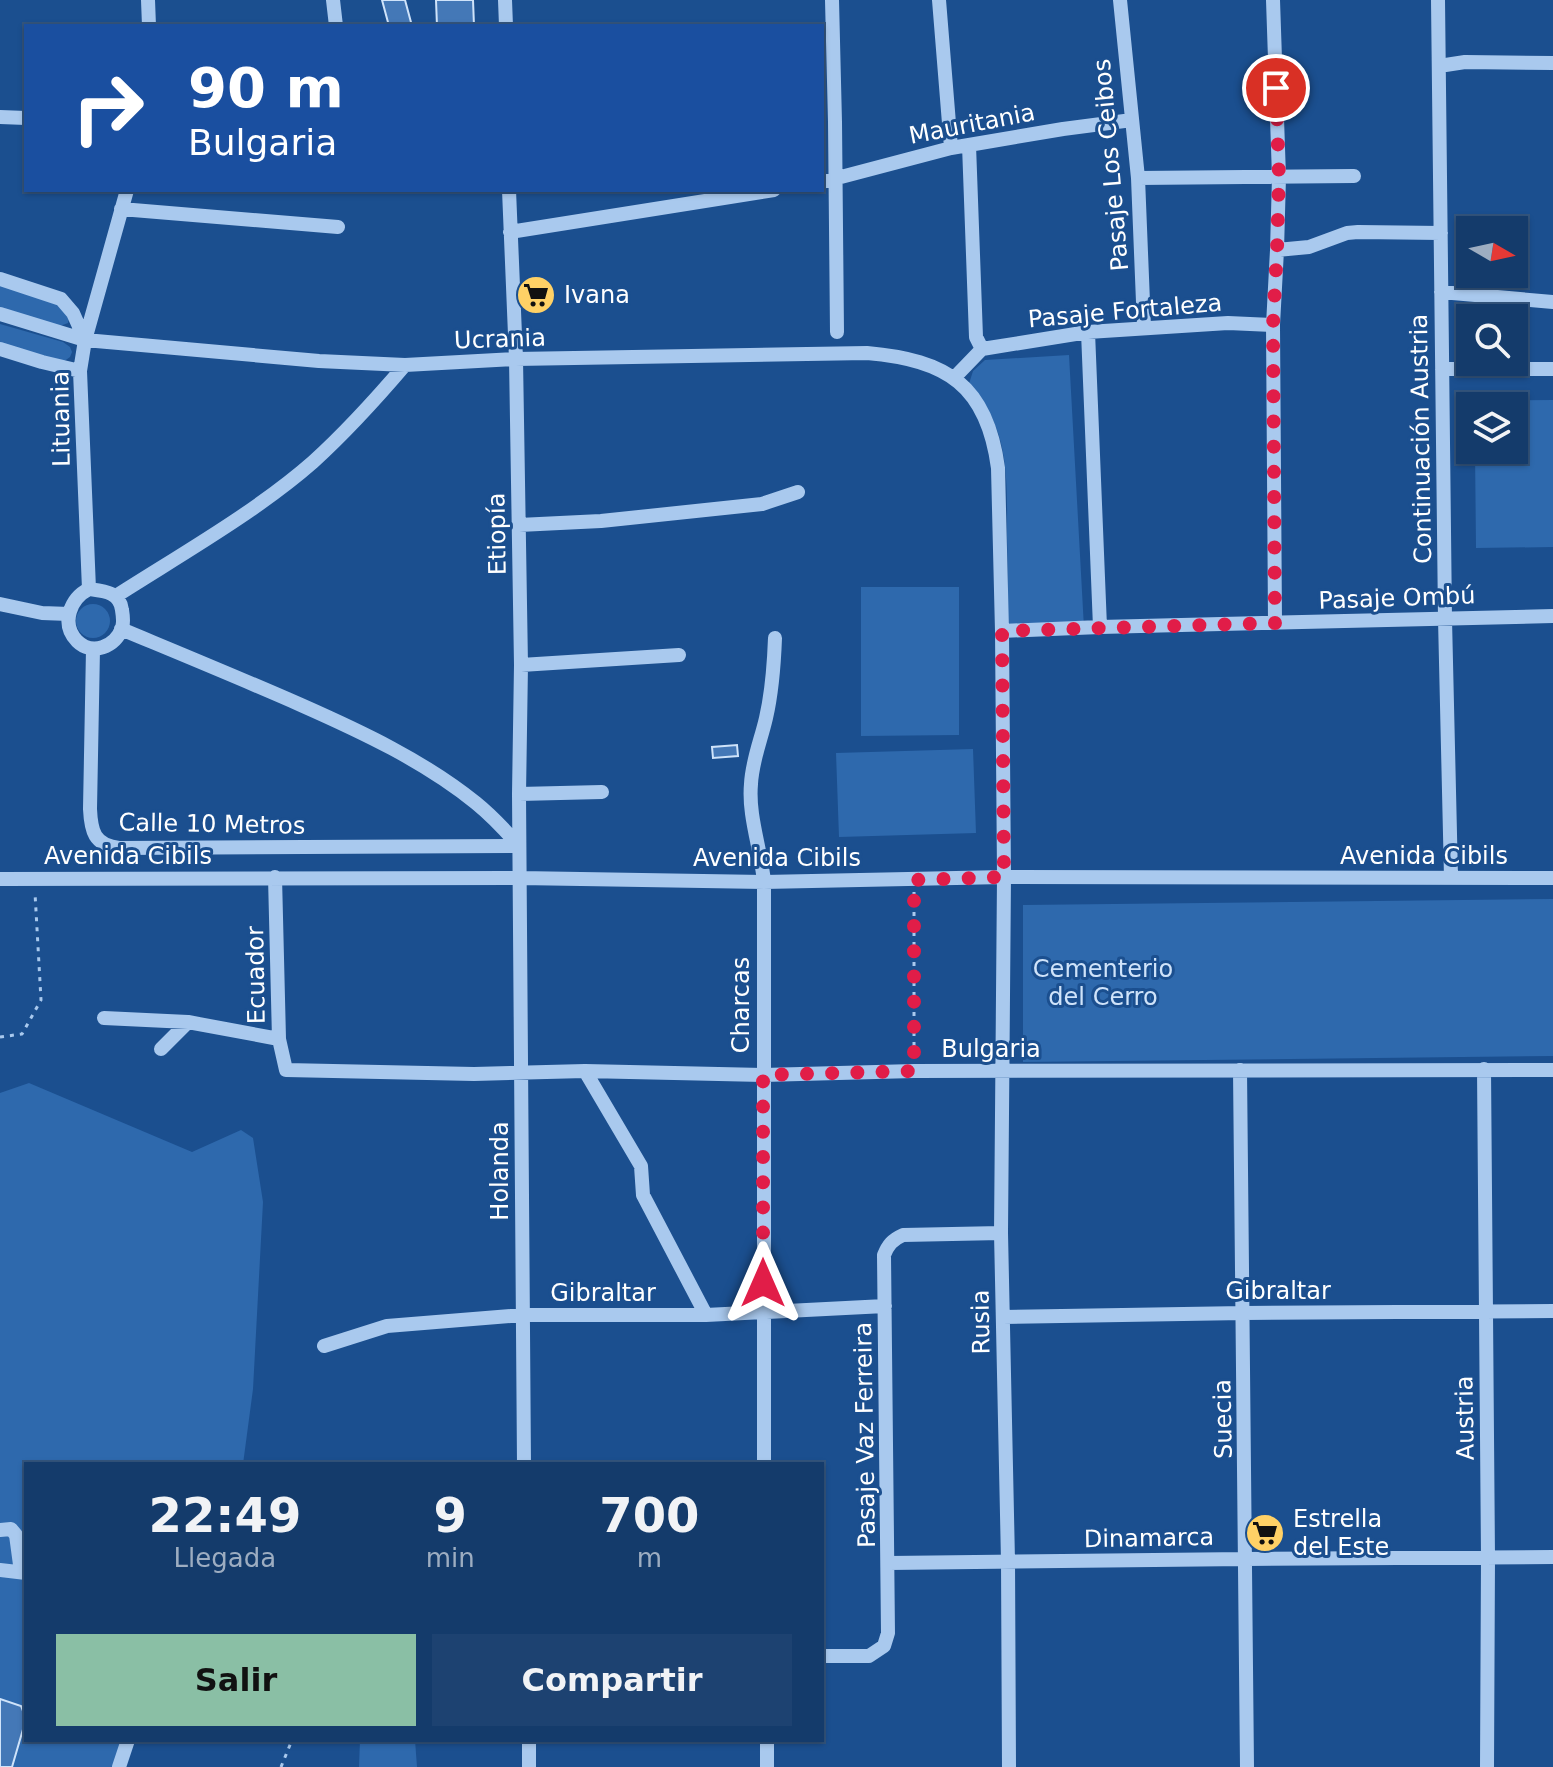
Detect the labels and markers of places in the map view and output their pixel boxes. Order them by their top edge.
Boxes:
pin [1242,54,1310,122]
supermarket icon: Ivana [515,274,557,316]
place label: Ivana [564,281,630,309]
place label: Estrella del Este [1293,1505,1389,1561]
supermarket icon: Estrella del Este [1244,1512,1286,1554]

